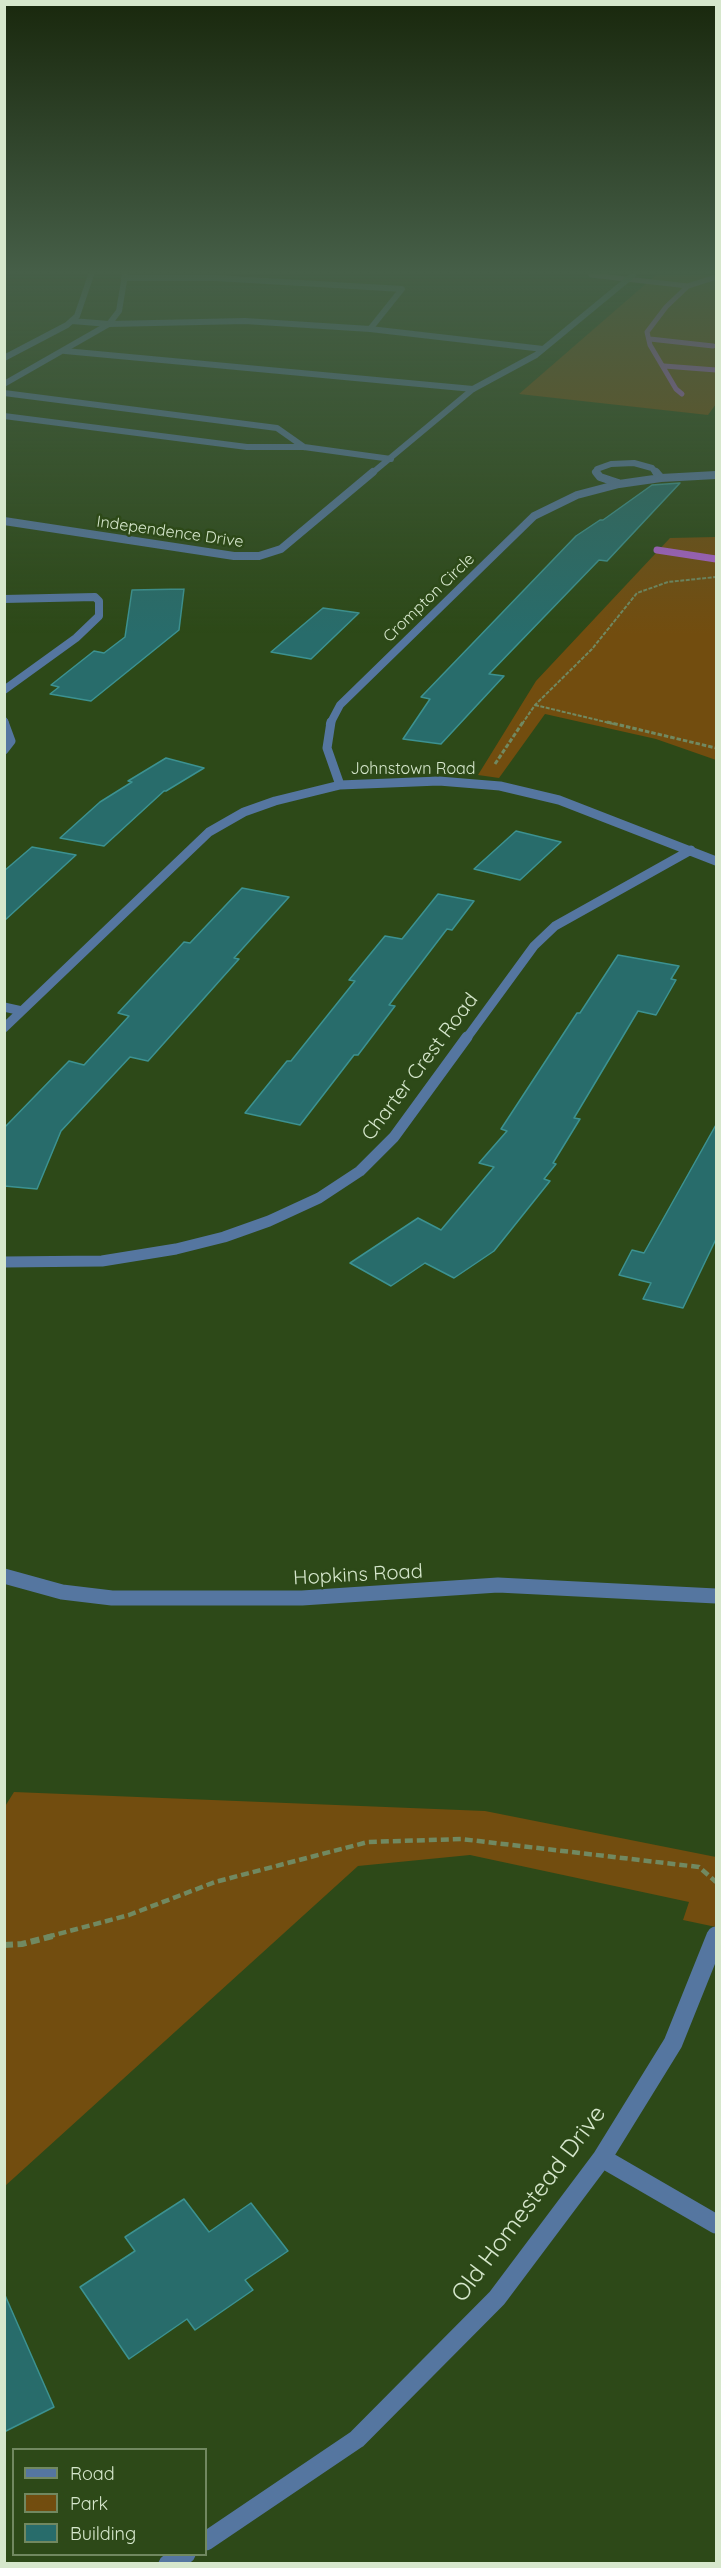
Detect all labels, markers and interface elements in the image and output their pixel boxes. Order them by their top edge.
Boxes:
street label: Independence Drive [95,512,245,552]
street label: Crompton Circle [379,550,479,646]
street label: Johnstown Road [350,759,476,779]
street label: Charter Crest Road [357,989,483,1145]
street label: Hopkins Road [293,1560,423,1590]
street label: Old Homestead Drive [446,2100,612,2308]
legend [12,2448,207,2556]
text: Road [70,2462,115,2485]
text: Park [70,2492,108,2515]
text: Building [70,2522,136,2545]

